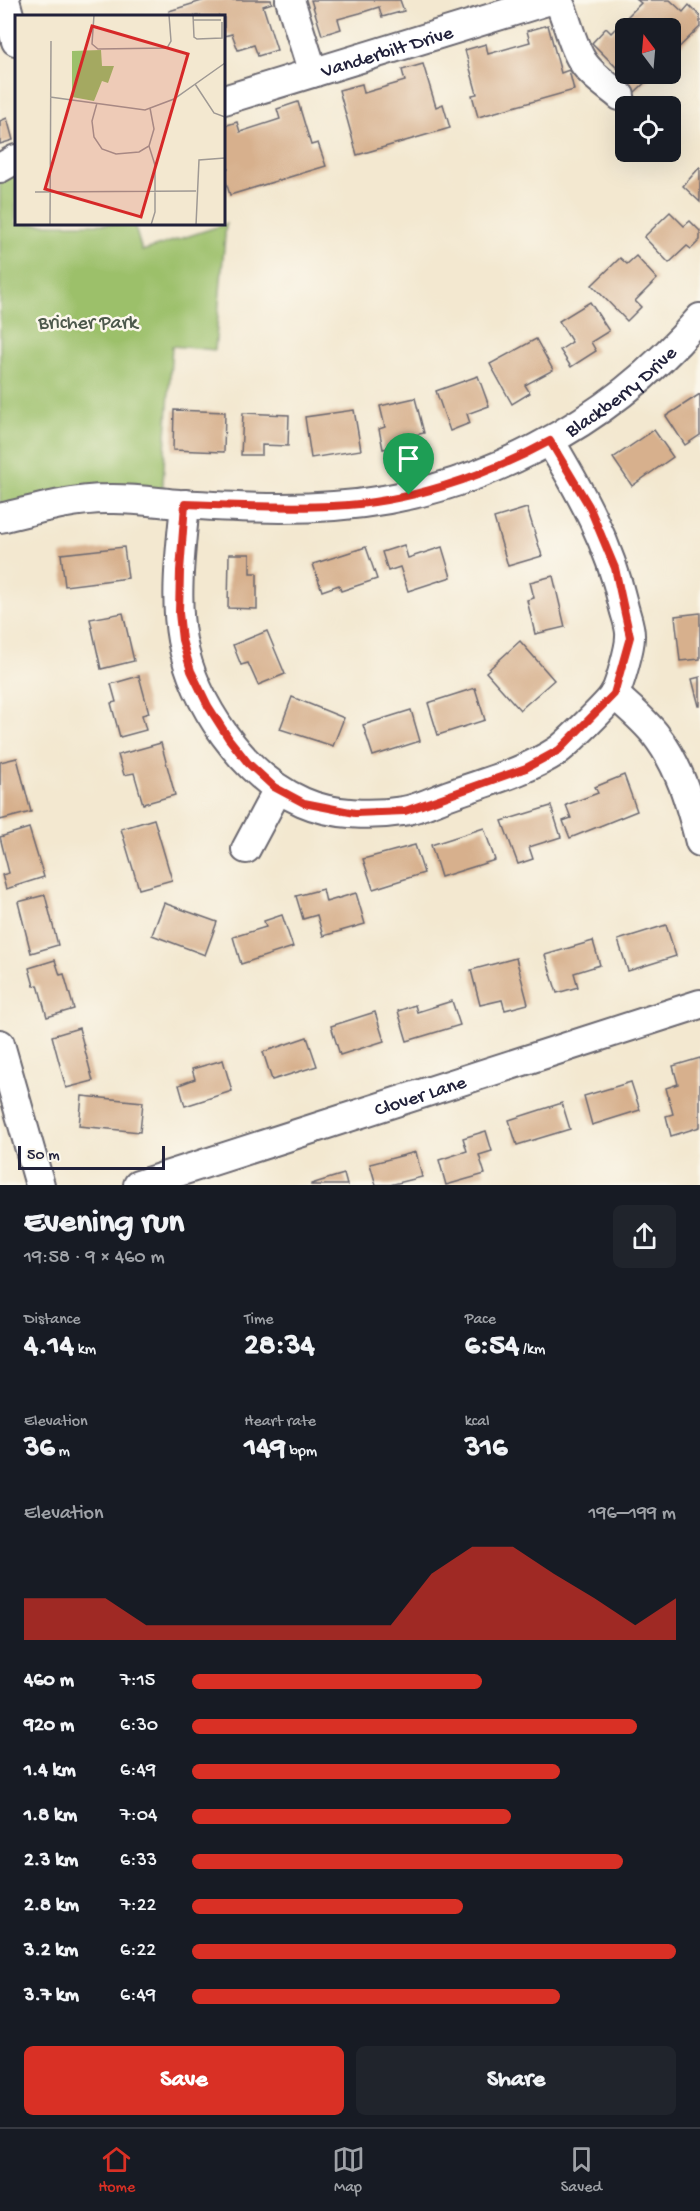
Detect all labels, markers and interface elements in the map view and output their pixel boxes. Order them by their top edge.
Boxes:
inset map [15,15,225,225]
north arrow [615,18,681,84]
map controls [615,18,681,162]
street label: Vanderbilt Drive [318,22,457,85]
button: locate [615,96,681,162]
park label: Bricher Park [37,313,140,336]
street label: Blackberry Drive [561,342,683,444]
pin [383,433,434,495]
icon: arrive [392,442,425,475]
street label: Clover Lane [372,1072,470,1123]
scale bar [18,1143,165,1170]
text: 50 m [27,1147,60,1166]
text: Evening run [24,1205,184,1243]
button: share [613,1205,676,1268]
text: 19:58 · 9 × 460 m [24,1247,165,1270]
text: Distance [24,1311,81,1330]
text: Time [244,1311,274,1330]
text: Pace [465,1311,496,1330]
text: 4.14 [24,1330,74,1365]
text: 28:34 [244,1330,315,1365]
text: 6:54 [465,1330,519,1365]
text: km [74,1341,96,1360]
text: /km [519,1341,545,1360]
text: Elevation [24,1413,88,1432]
text: Heart rate [244,1413,316,1432]
text: kcal [465,1413,490,1432]
text: 36 [24,1432,55,1467]
text: 149 [244,1432,286,1467]
text: 316 [465,1432,508,1467]
text: m [55,1443,70,1462]
text: bpm [286,1443,317,1462]
text: Elevation [24,1503,104,1526]
text: 196–199 m [588,1503,676,1526]
text: 460 m [24,1670,74,1693]
text: 7:15 [120,1670,155,1693]
text: 920 m [24,1715,74,1738]
text: 6:30 [120,1715,158,1738]
text: 1.4 km [24,1760,76,1783]
text: 6:49 [120,1760,156,1783]
text: 1.8 km [24,1805,77,1828]
text: 7:04 [120,1805,158,1828]
text: 2.3 km [24,1850,78,1873]
text: 6:33 [120,1850,157,1873]
text: 2.8 km [24,1895,79,1918]
text: 7:22 [120,1895,156,1918]
text: 3.2 km [24,1940,78,1963]
text: 6:22 [120,1940,156,1963]
text: 3.7 km [24,1985,79,2008]
text: 6:49 [120,1985,156,2008]
button: Save [24,2046,344,2115]
button: Share [356,2046,676,2115]
tab: Home [98,2143,135,2198]
tab: Map [332,2143,365,2198]
tab: Saved [561,2143,602,2198]

